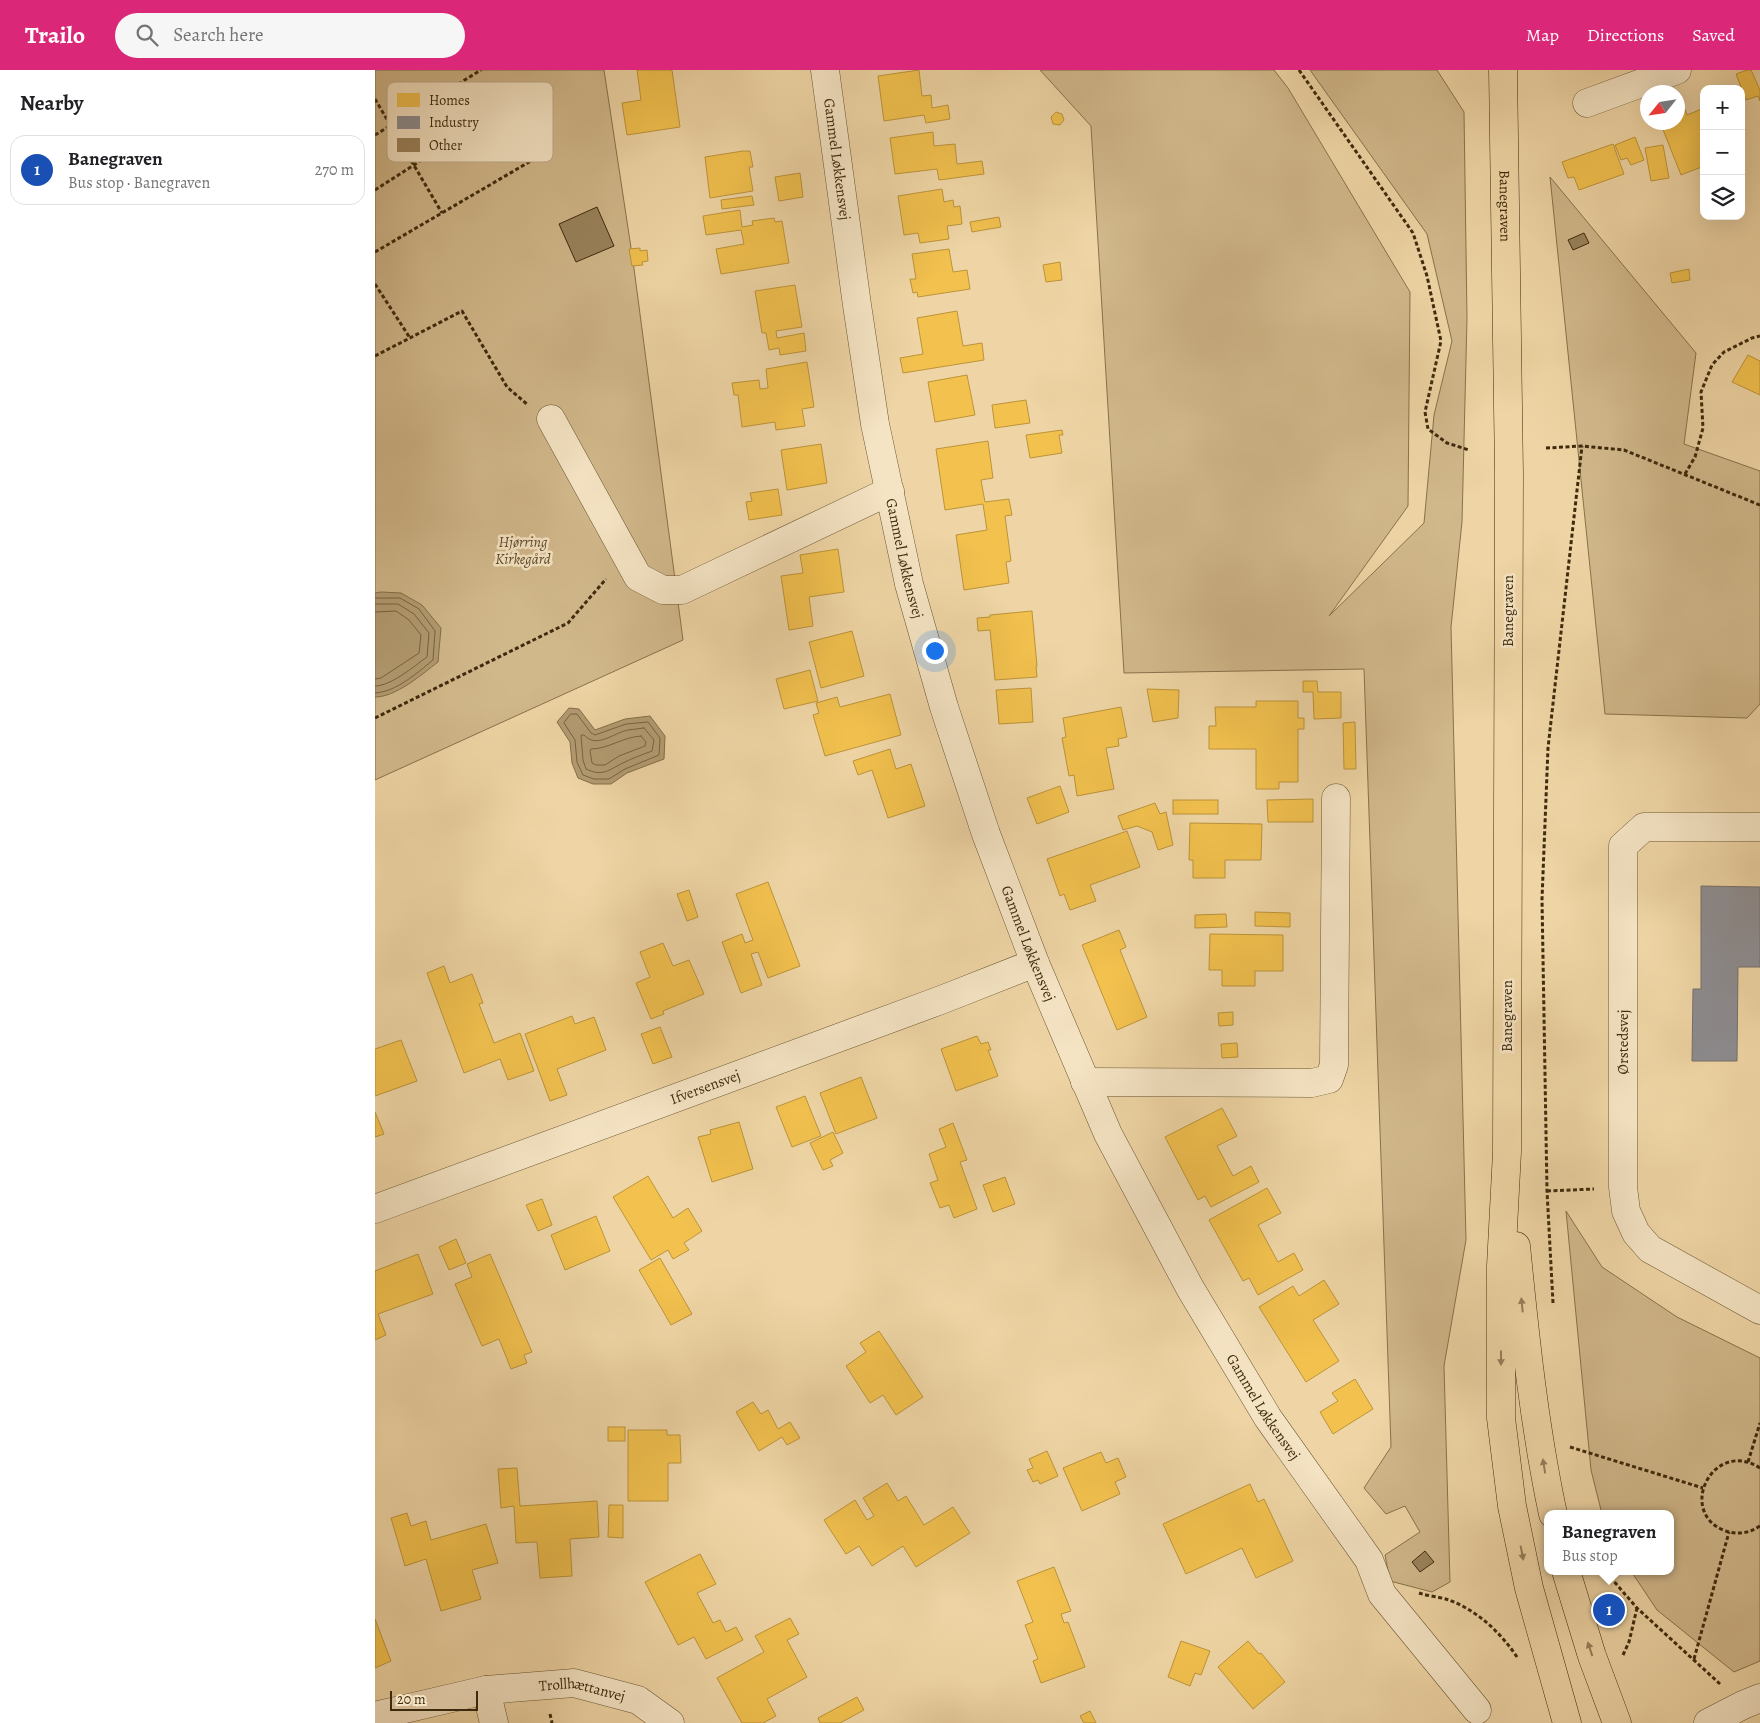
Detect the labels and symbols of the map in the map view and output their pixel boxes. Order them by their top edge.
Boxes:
legend [387,82,553,162]
north arrow [1640,85,1685,130]
text: Homes [429,91,470,110]
street label: Gammel Løkkensvej [819,97,855,221]
text: Industry [429,113,479,132]
text: Other [429,136,463,155]
street label: Banegraven [1494,170,1516,242]
street label: Gammel Løkkensvej [881,496,928,621]
park label: Hjørring Kirkegård [495,532,551,569]
street label: Banegraven [1498,575,1518,647]
your location [922,638,948,664]
street label: Gammel Løkkensvej [996,883,1060,1004]
street label: Banegraven [1497,980,1517,1052]
street label: Ørstedsvej [1613,1010,1633,1074]
street label: Ifversensvej [667,1065,743,1109]
one-way arrow [1518,1297,1526,1313]
street label: Gammel Løkkensvej [1222,1350,1305,1464]
one-way arrow [1497,1351,1505,1367]
one-way arrow [1539,1458,1547,1474]
one-way arrow [1518,1546,1526,1562]
pin: 1 [1593,1591,1625,1629]
one-way arrow [1586,1641,1594,1656]
street label: Trollhættanvej [538,1673,627,1706]
scale bar [390,1688,477,1711]

